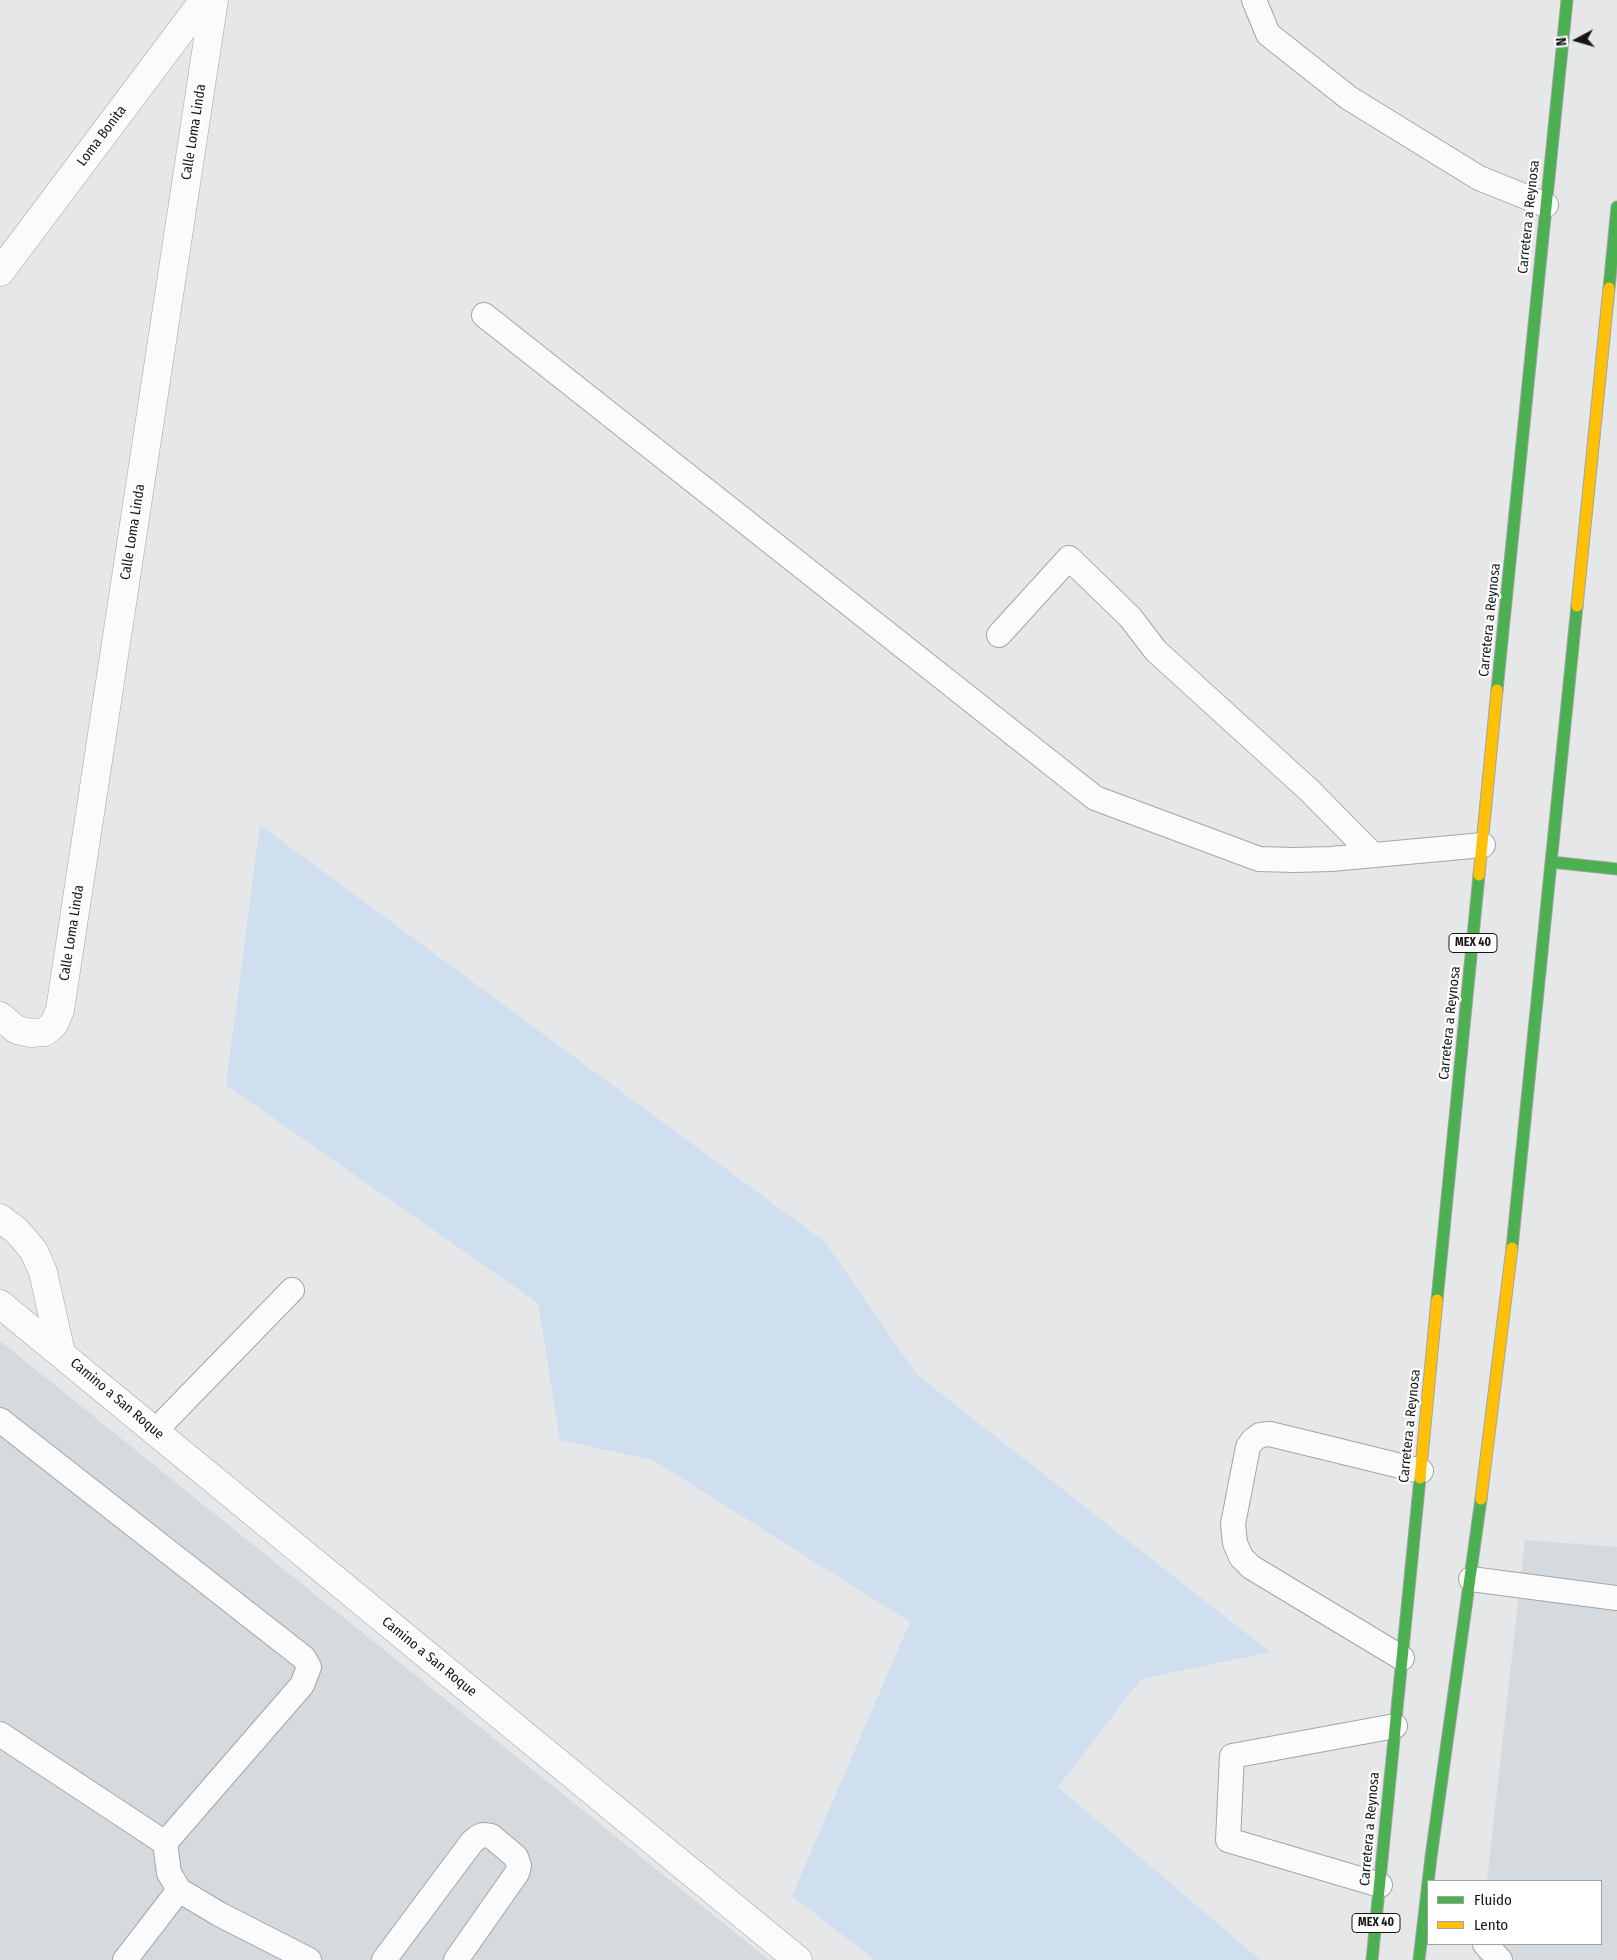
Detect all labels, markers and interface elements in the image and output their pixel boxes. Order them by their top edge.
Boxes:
north arrow [1552,15,1602,65]
text: N [1553,37,1570,47]
street label: Calle Loma Linda [178,83,210,181]
street label: Loma Bonita [74,102,130,170]
street label: Carretera a Reynosa [1515,159,1543,275]
street label: Calle Loma Linda [117,483,149,581]
street label: Carretera a Reynosa [1476,562,1504,678]
street label: Calle Loma Linda [56,884,88,982]
road number: MEX 40 [1449,934,1497,952]
street label: Carretera a Reynosa [1436,965,1464,1081]
street label: Camino a San Roque [67,1355,167,1443]
street label: Carretera a Reynosa [1396,1368,1424,1484]
street label: Camino a San Roque [378,1614,480,1700]
street label: Carretera a Reynosa [1357,1771,1383,1887]
legend [1427,1880,1602,1945]
text: Fluido [1474,1891,1512,1909]
road number: MEX 40 [1352,1914,1400,1932]
text: Lento [1474,1916,1508,1934]

